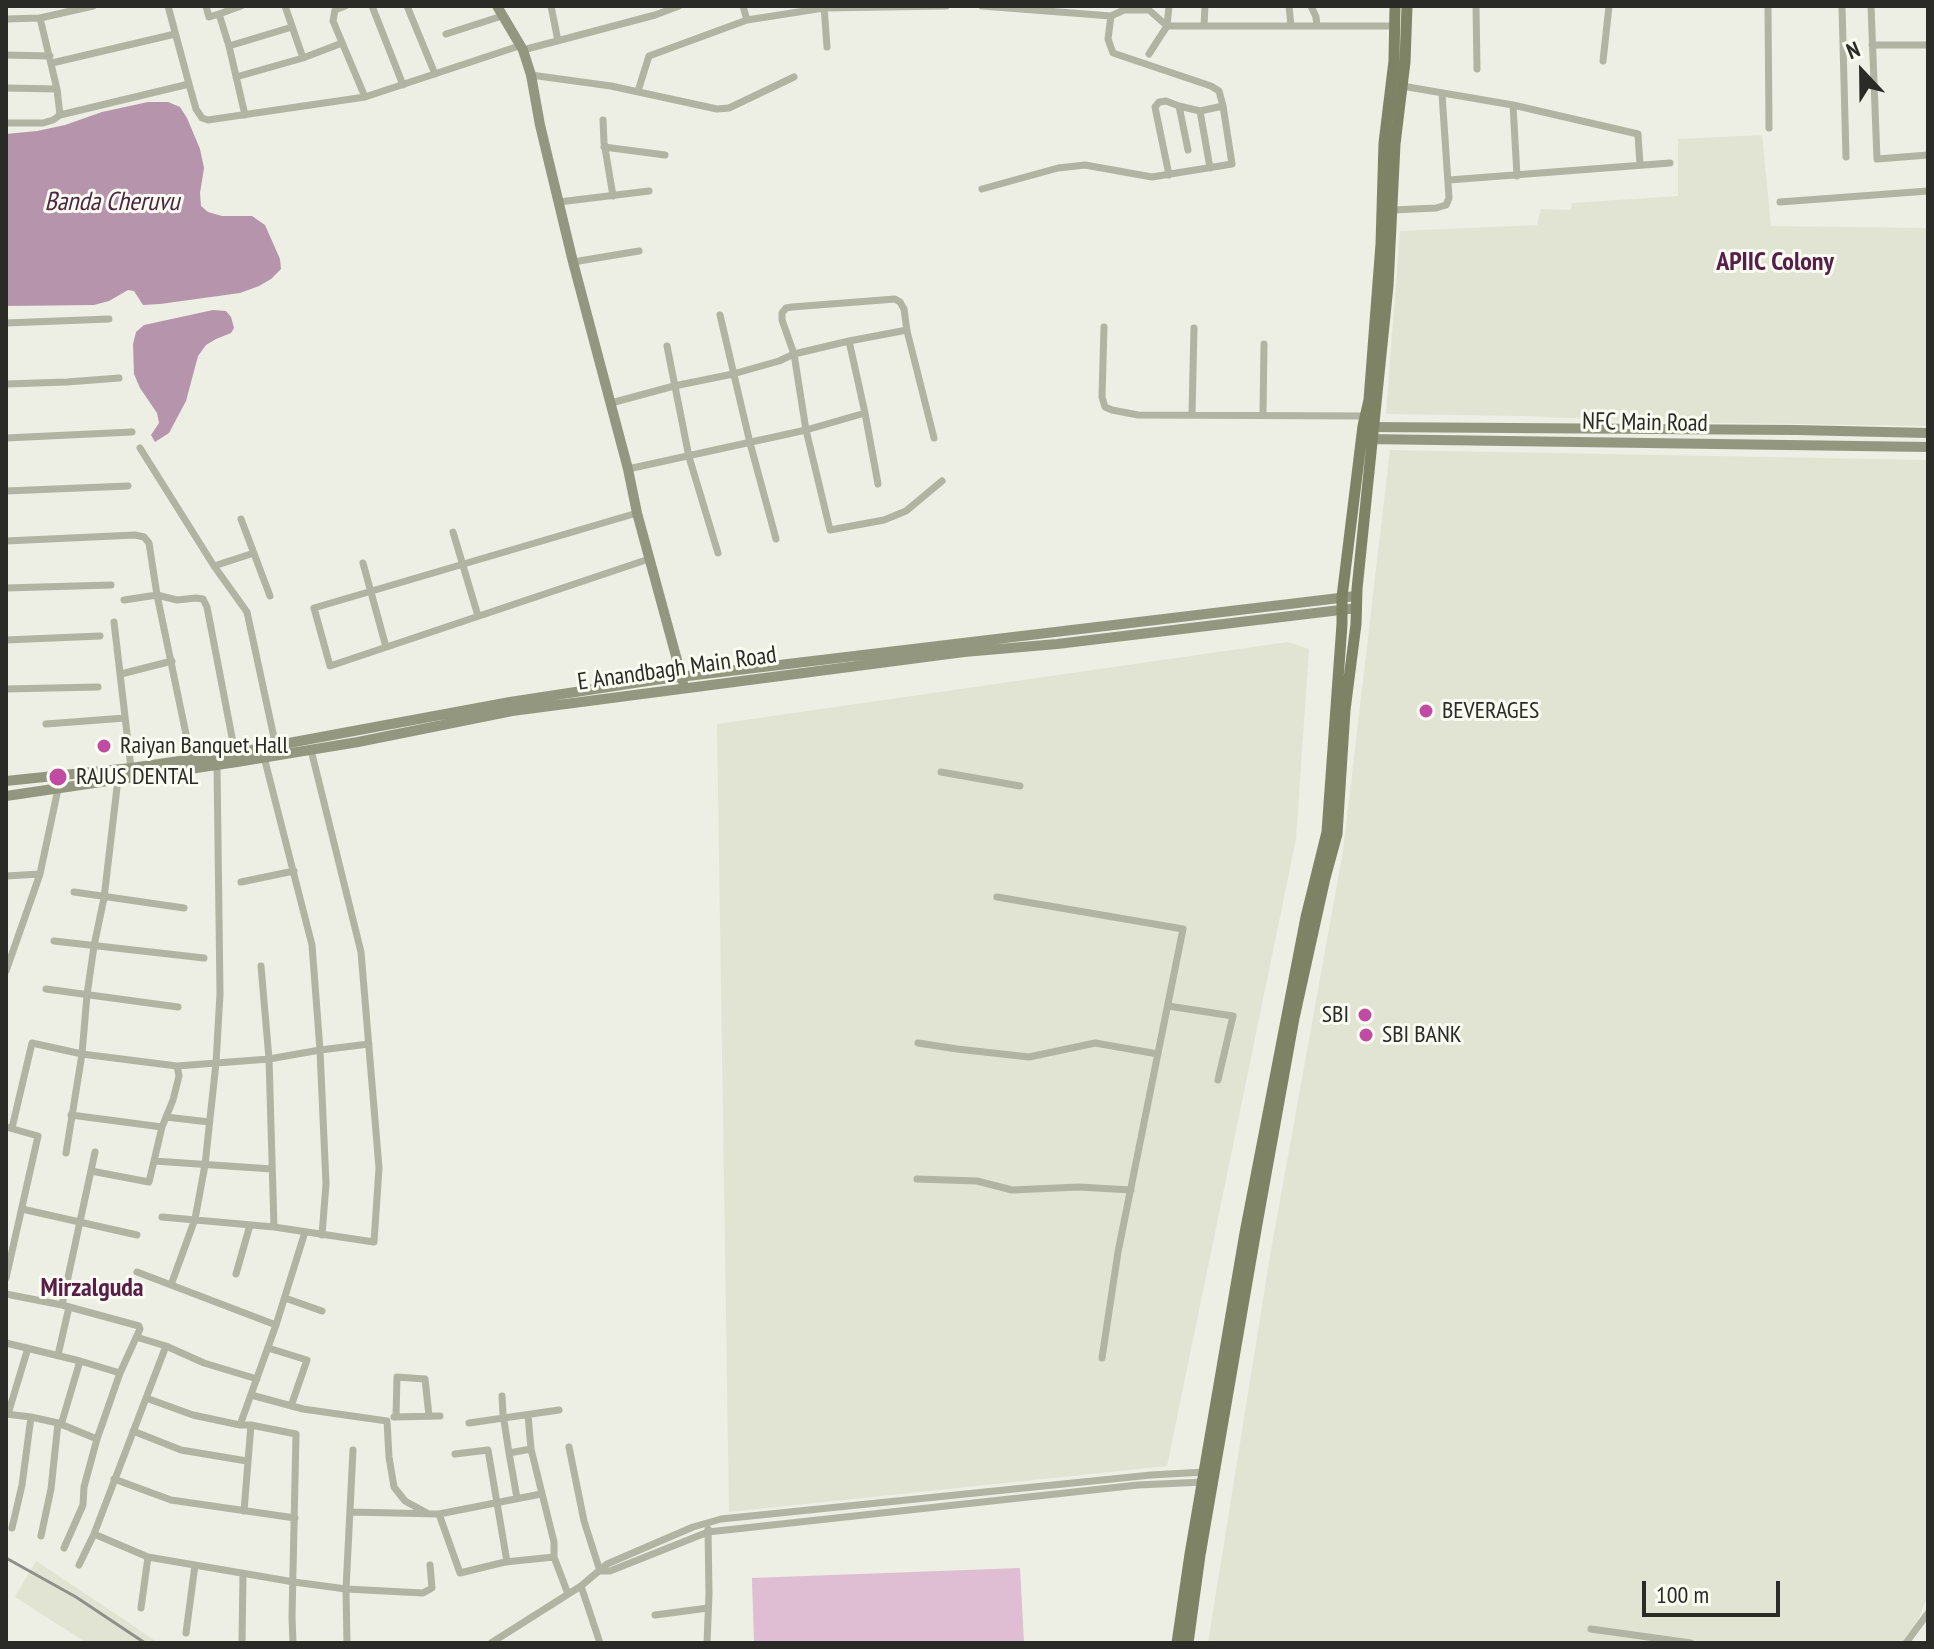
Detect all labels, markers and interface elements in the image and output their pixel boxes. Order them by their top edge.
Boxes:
north arrow [1822,32,1902,112]
text: N [1842,35,1864,65]
water label: Banda Cheruvu [44,187,180,219]
district label: APIIC Colony [1716,247,1834,279]
street label: NFC Main Road [1582,408,1708,438]
street label: E Anandbagh Main Road [576,641,778,697]
place label: BEVERAGES [1442,697,1539,725]
marker: BEVERAGES [1417,702,1435,720]
place label: Raiyan Banquet Hall [120,732,288,760]
marker: Raiyan Banquet Hall [95,737,113,755]
place label: RAJUS DENTAL [76,763,198,791]
marker: RAJUS DENTAL [47,766,69,788]
place label: SBI [1322,1001,1349,1029]
marker: SBI [1356,1006,1374,1024]
place label: SBI BANK [1382,1021,1462,1049]
marker: SBI BANK [1357,1026,1375,1044]
district label: Mirzalguda [40,1273,144,1305]
scale bar [1646,1565,1784,1615]
text: 100 m [1656,1579,1709,1610]

